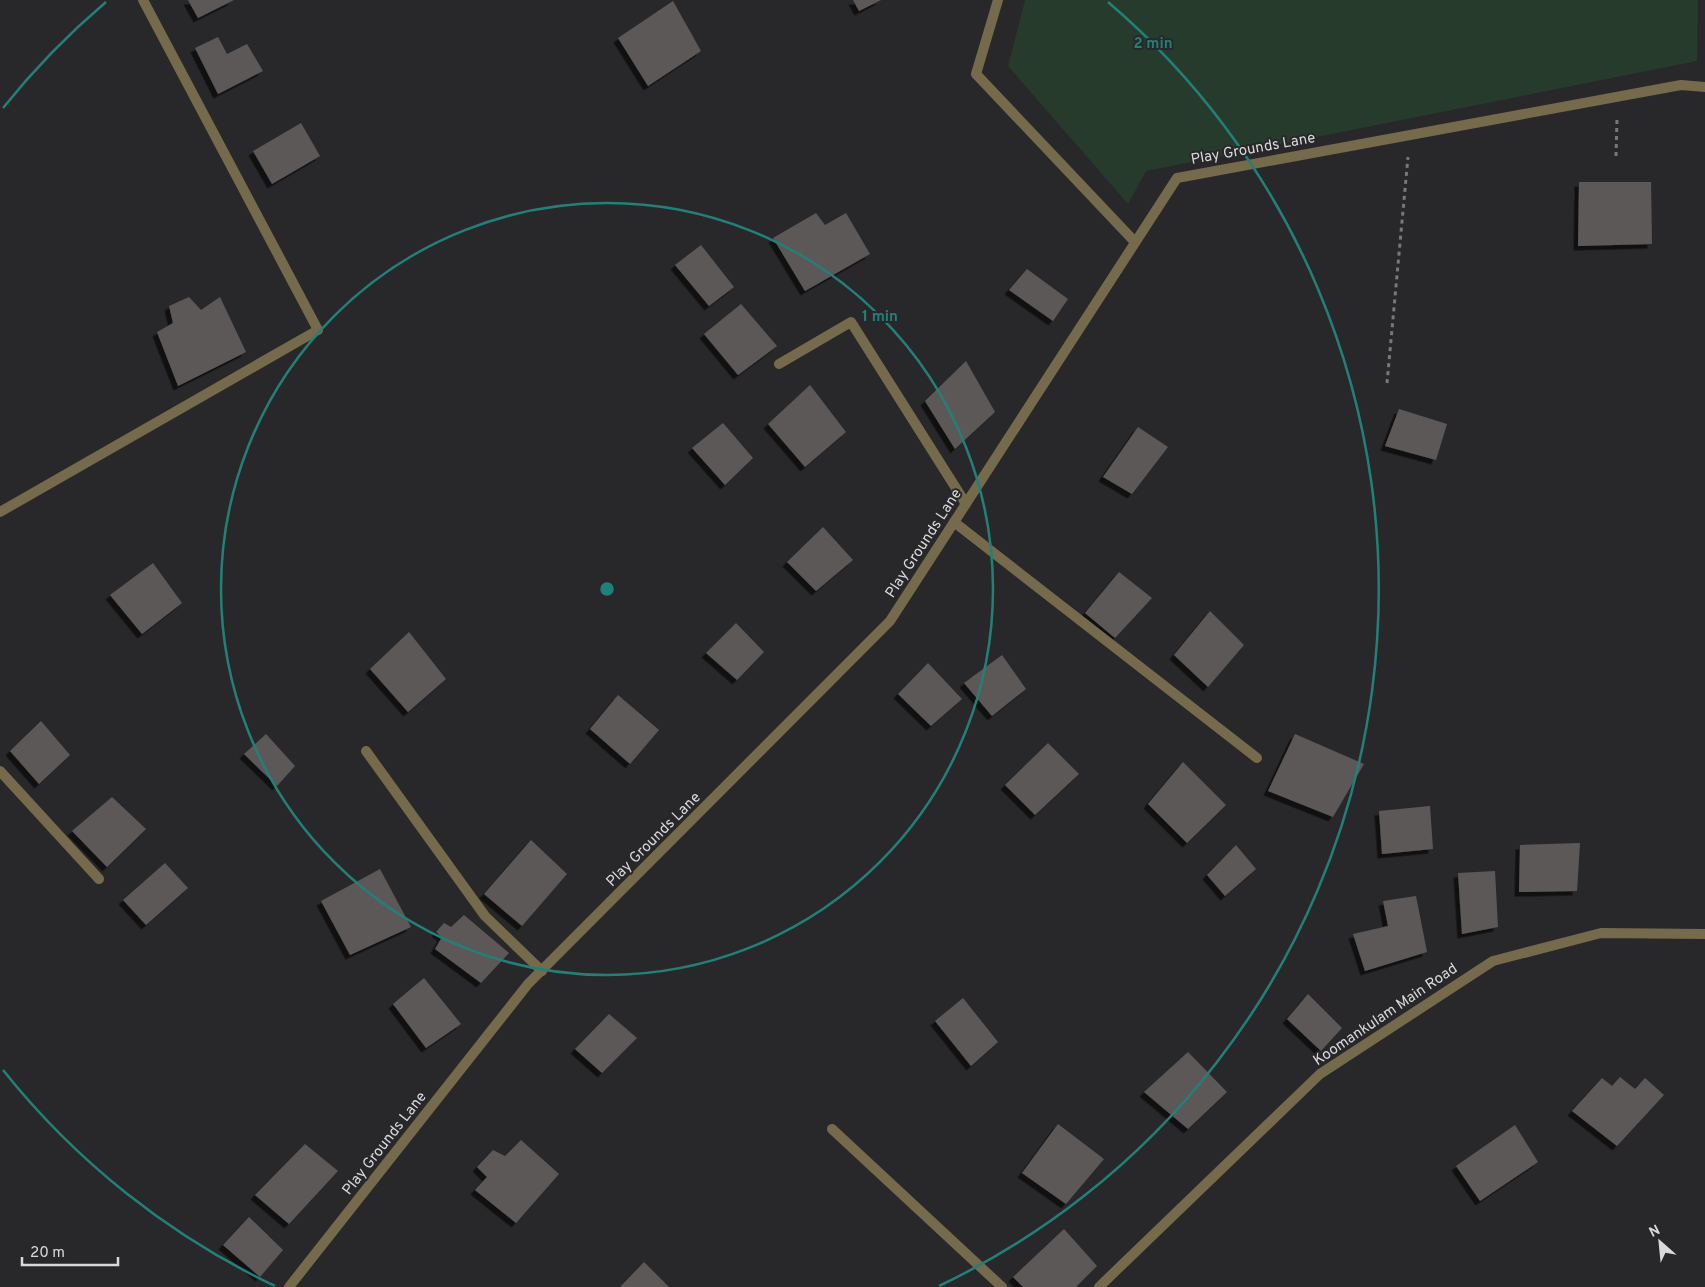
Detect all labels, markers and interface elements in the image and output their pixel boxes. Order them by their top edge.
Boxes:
text: 2 min [1133,35,1173,54]
street label: Play Grounds Lane [1189,129,1317,170]
text: 1 min [862,308,898,327]
street label: Play Grounds Lane [882,486,967,602]
centre of rings [598,580,616,598]
street label: Play Grounds Lane [603,789,705,891]
street label: Koomankulam Main Road [1310,960,1462,1071]
street label: Play Grounds Lane [339,1088,432,1200]
north arrow [1635,1217,1685,1267]
text: N [1646,1222,1663,1242]
scale bar [22,1234,119,1266]
text: 20 m [30,1244,65,1263]

